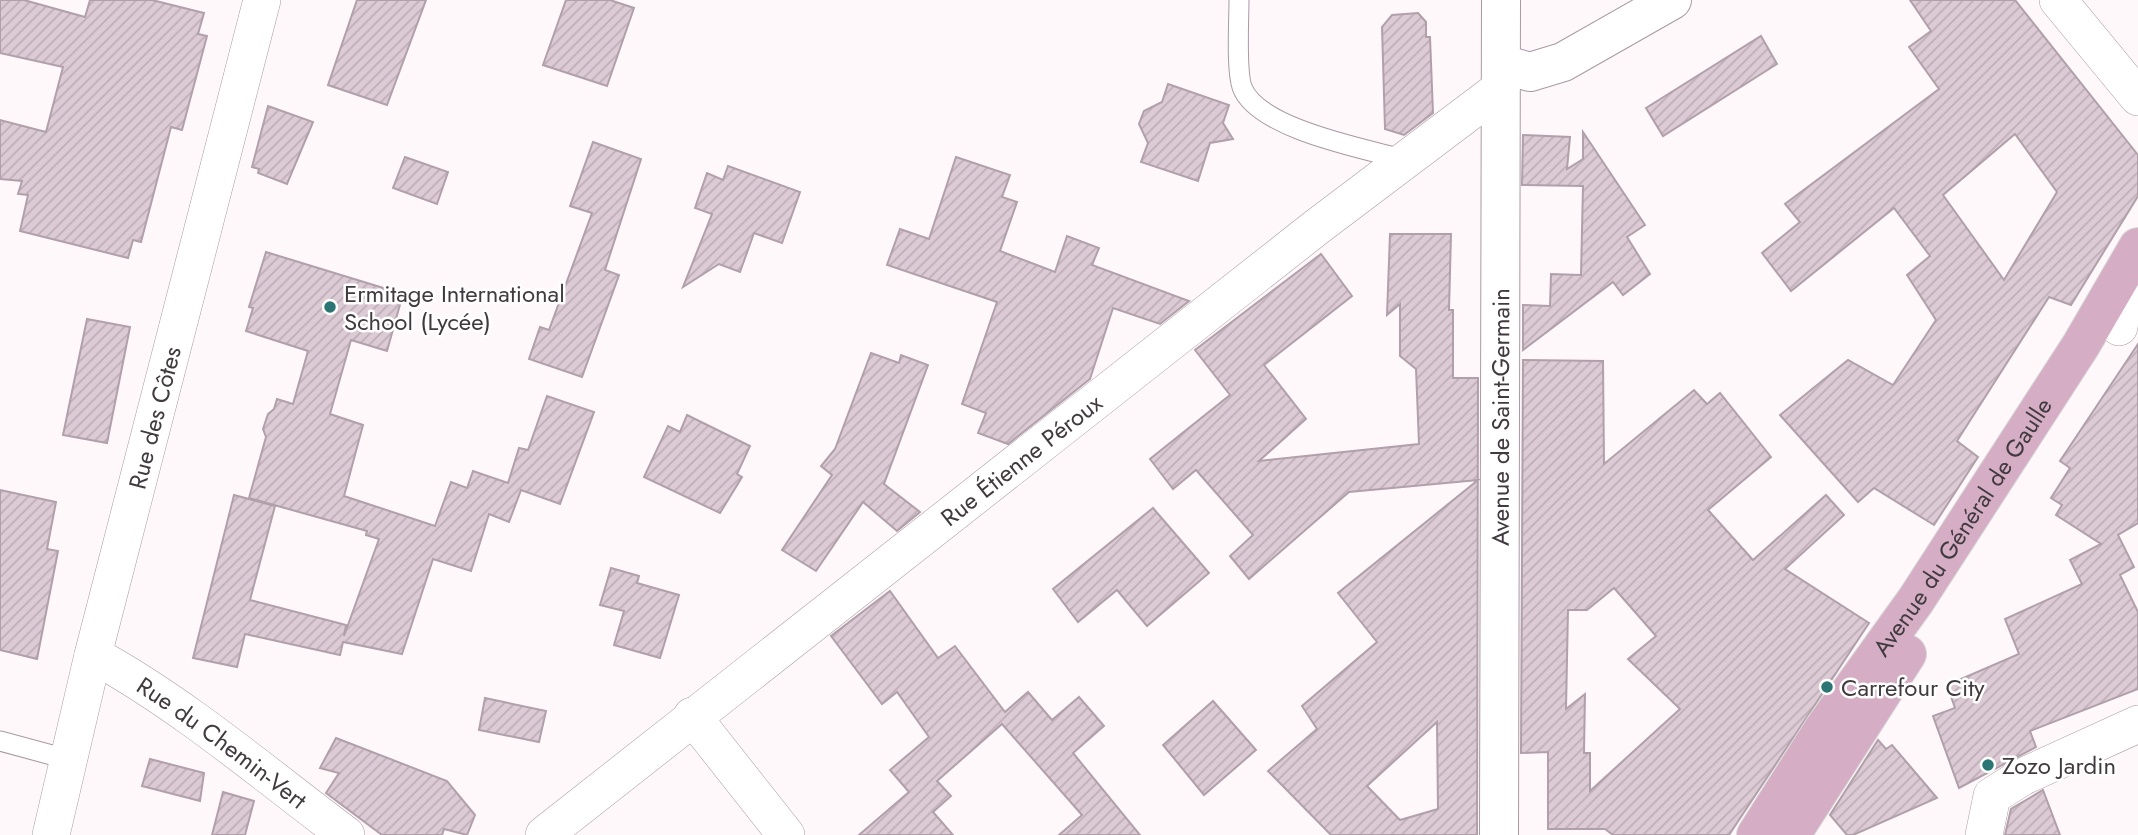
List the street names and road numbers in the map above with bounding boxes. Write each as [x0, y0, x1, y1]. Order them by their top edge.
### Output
street label: Avenue de Saint-Germain [1482, 288, 1518, 546]
street label: Rue des Côtes [119, 343, 189, 493]
street label: Rue Étienne Péroux [933, 385, 1110, 534]
street label: Avenue du Général de Gaulle [1864, 390, 2060, 663]
street label: Rue du Chemin-Vert [130, 668, 315, 817]

